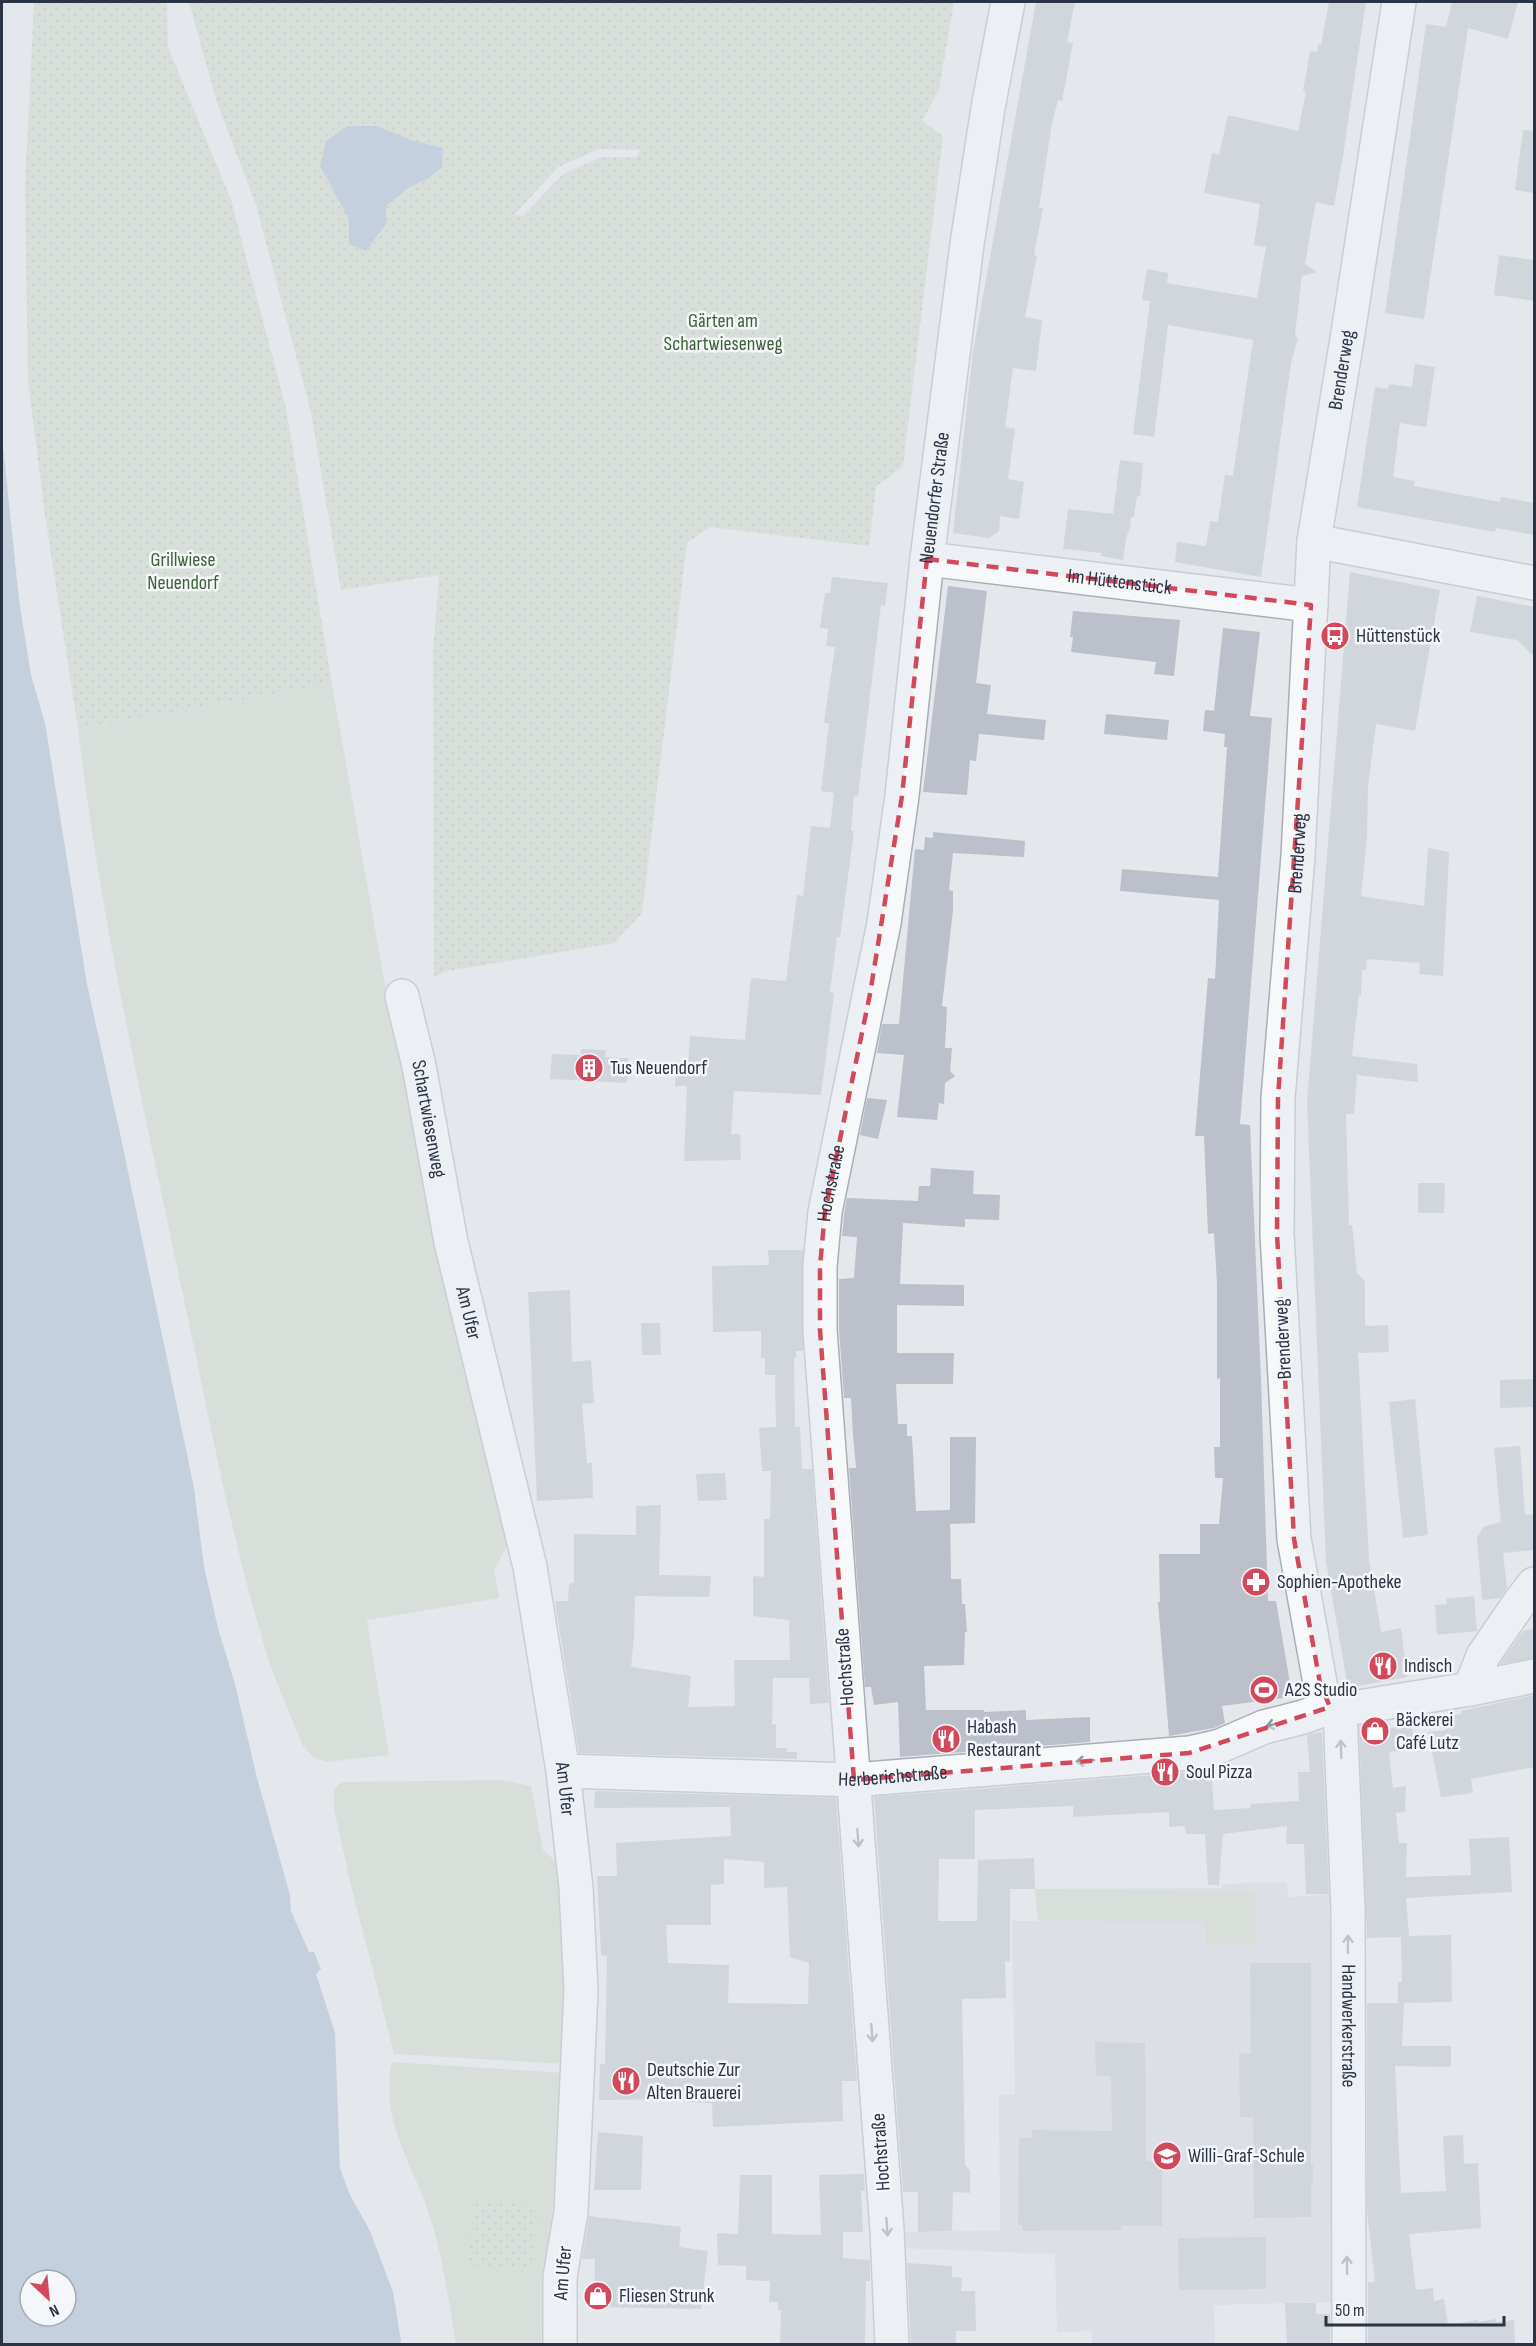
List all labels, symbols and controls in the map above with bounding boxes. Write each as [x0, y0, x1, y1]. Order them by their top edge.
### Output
park label: Gärten am Schartwiesenweg [664, 309, 782, 356]
street label: Brenderweg [1324, 328, 1360, 412]
street label: Neuendorfer Straße [915, 431, 955, 565]
park label: Grillwiese Neuendorf [147, 548, 219, 595]
street label: Im Hüttenstück [1066, 564, 1173, 600]
bus stop icon: Hüttenstück [1319, 620, 1351, 652]
place label: Hüttenstück [1356, 624, 1441, 648]
street label: Brenderweg [1283, 812, 1312, 894]
building icon: Tus Neuendorf [573, 1052, 605, 1084]
place label: Tus Neuendorf [610, 1056, 707, 1080]
street label: Schartwiesenweg [406, 1058, 451, 1180]
street label: Hochstraße [812, 1143, 850, 1223]
street label: Am Ufer [450, 1283, 486, 1342]
street label: Brenderweg [1269, 1298, 1297, 1380]
pharmacy icon: Sophien-Apotheke [1240, 1566, 1272, 1598]
place label: Sophien-Apotheke [1277, 1570, 1402, 1594]
street label: Hochstraße [830, 1627, 860, 1707]
restaurant icon: Indisch [1367, 1650, 1399, 1682]
place label: Indisch [1404, 1654, 1452, 1678]
sports icon: A2S Studio [1248, 1674, 1280, 1706]
place label: A2S Studio [1284, 1678, 1357, 1702]
place label: Bäckerei Café Lutz [1396, 1708, 1459, 1755]
place label: Habash Restaurant [967, 1715, 1041, 1762]
shop icon: Bäckerei Café Lutz [1359, 1715, 1391, 1747]
one-way arrow [1265, 1719, 1284, 1731]
restaurant icon: Habash Restaurant [930, 1723, 962, 1755]
one-way arrow [1336, 1740, 1347, 1760]
one-way arrow [1076, 1756, 1095, 1767]
restaurant icon: Soul Pizza [1149, 1756, 1181, 1788]
street label: Am Ufer [550, 1759, 580, 1817]
place label: Soul Pizza [1186, 1760, 1252, 1784]
street label: Herberichstraße [838, 1761, 948, 1792]
one-way arrow [853, 1828, 864, 1848]
one-way arrow [1342, 1935, 1354, 1955]
street label: Handwerkerstraße [1336, 1964, 1360, 2088]
one-way arrow [867, 2022, 878, 2042]
place label: Deutschie Zur Alten Brauerei [646, 2058, 741, 2105]
restaurant icon: Deutschie Zur Alten Brauerei [610, 2065, 642, 2097]
street label: Hochstraße [866, 2112, 896, 2192]
school or university icon: Willi-Graf-Schule [1151, 2140, 1183, 2172]
place label: Willi-Graf-Schule [1188, 2144, 1305, 2168]
one-way arrow [882, 2217, 893, 2237]
street label: Am Ufer [549, 2245, 577, 2302]
one-way arrow [1342, 2256, 1353, 2276]
north arrow [18, 2268, 78, 2328]
shop icon: Fliesen Strunk [582, 2280, 614, 2312]
place label: Fliesen Strunk [619, 2284, 715, 2308]
scale bar [1326, 2289, 1504, 2327]
text: N [46, 2300, 62, 2321]
text: 50 m [1335, 2300, 1365, 2321]

